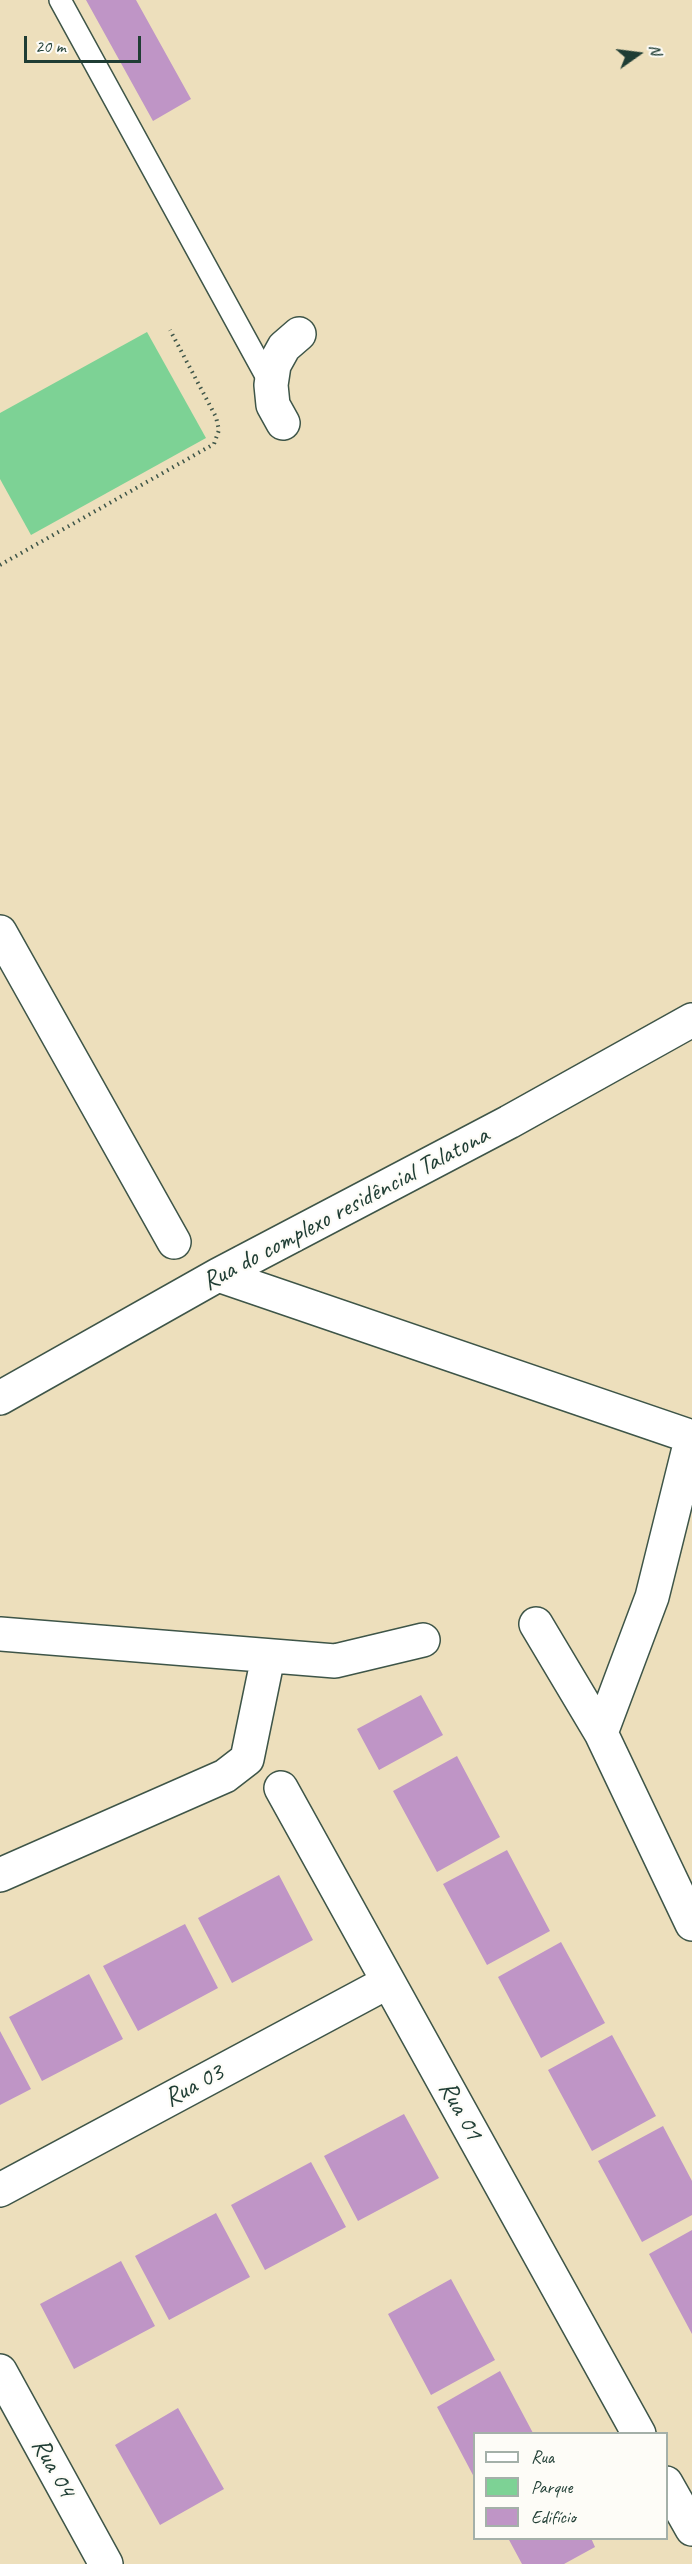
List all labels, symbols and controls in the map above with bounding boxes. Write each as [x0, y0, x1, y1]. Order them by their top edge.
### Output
scale bar [27, 24, 144, 62]
north arrow [608, 24, 668, 84]
text: 20 m [35, 35, 66, 57]
text: N [645, 42, 666, 57]
street label: Rua do complexo residêncial Talatona [197, 1120, 495, 1298]
street label: Rua 03 [159, 2057, 229, 2115]
street label: Rua 01 [431, 2076, 489, 2146]
legend [473, 2432, 668, 2540]
street label: Rua 04 [24, 2433, 82, 2503]
text: Rua [531, 2446, 554, 2468]
text: Parque [531, 2476, 572, 2498]
text: Edifício [531, 2506, 576, 2528]

